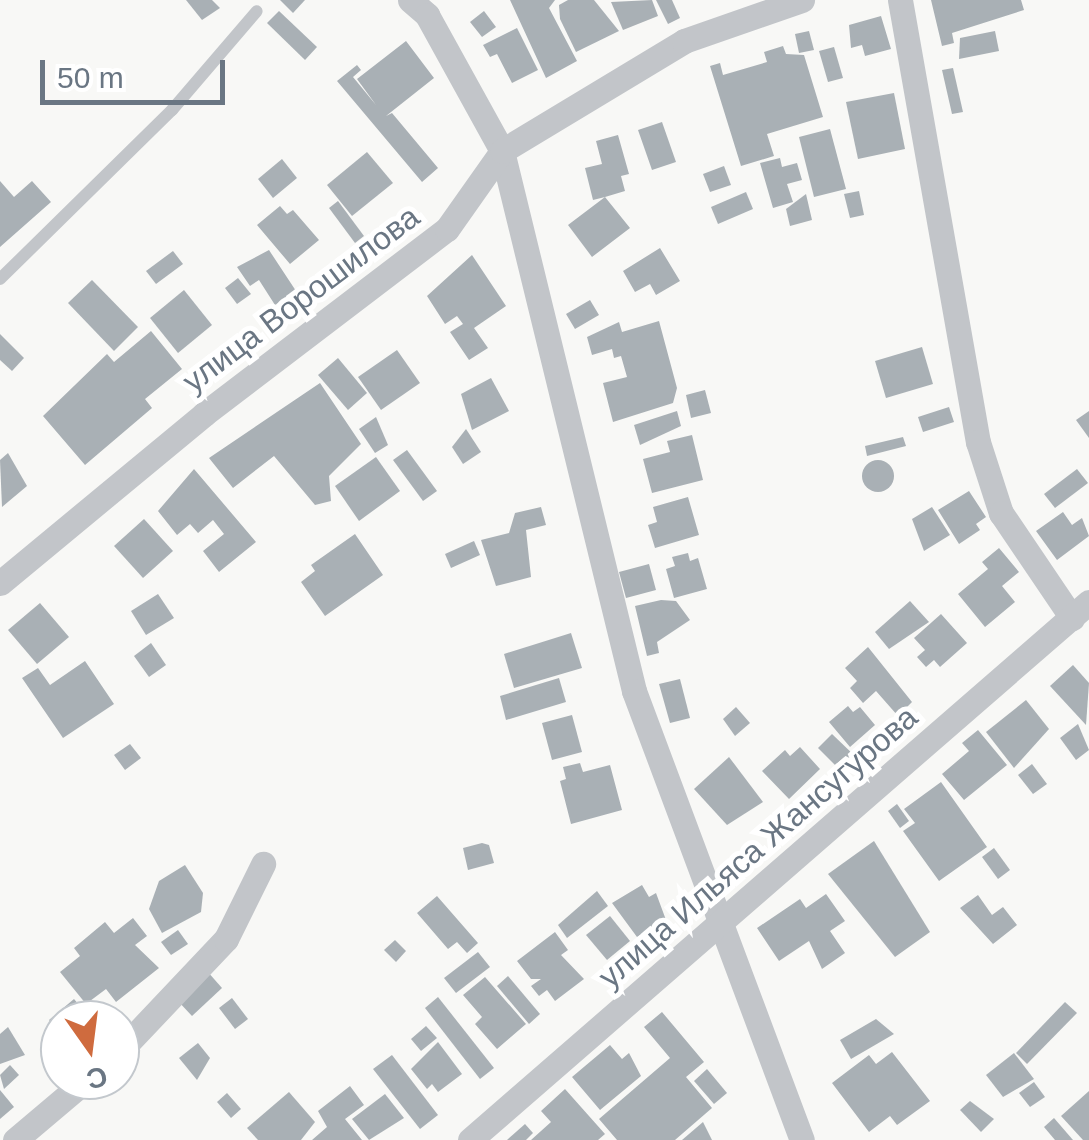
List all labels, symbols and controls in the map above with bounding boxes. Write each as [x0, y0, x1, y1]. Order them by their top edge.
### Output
scale bar [45, 40, 230, 102]
text: 50 m [57, 61, 124, 94]
street label: улица Ворошилова [175, 197, 427, 401]
street label: улица Ильяса Жансугурова [591, 698, 925, 996]
north arrow [40, 1000, 140, 1100]
text: С [83, 1060, 110, 1095]

